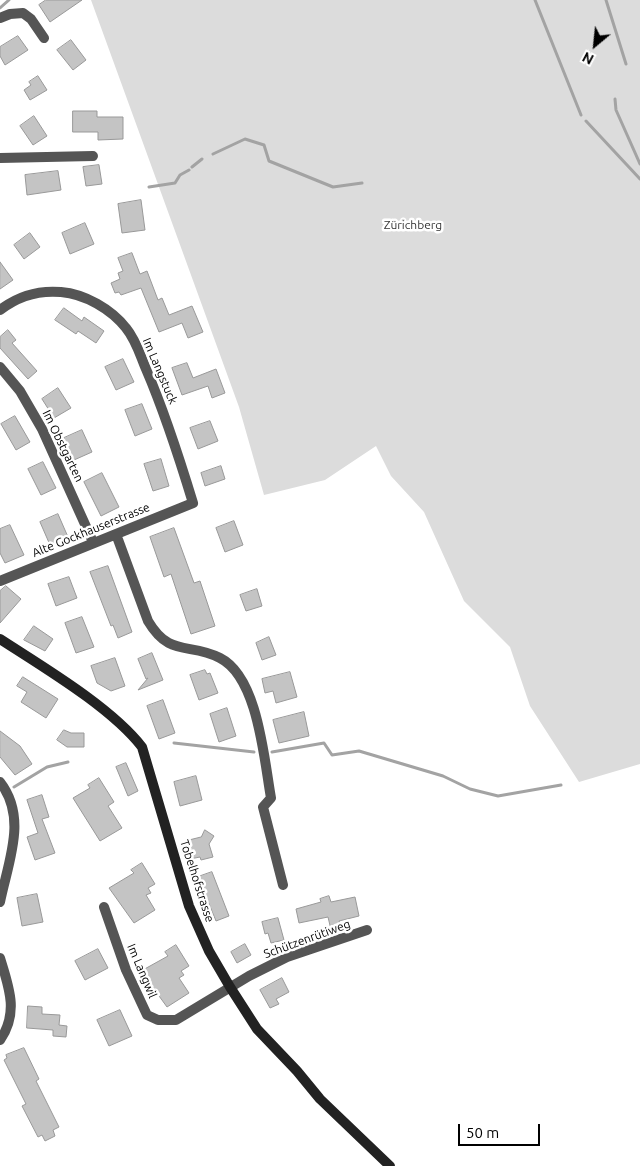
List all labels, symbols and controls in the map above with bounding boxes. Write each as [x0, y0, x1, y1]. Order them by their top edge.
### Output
north arrow [570, 20, 620, 70]
text: N [580, 49, 596, 68]
park label: Zürichberg [384, 218, 442, 232]
street label: Im Langstuck [140, 336, 180, 406]
street label: Im Obstgarten [39, 408, 87, 484]
street label: Alte Gockhauserstrasse [30, 500, 152, 560]
street label: Tobelhofstrasse [177, 838, 217, 924]
street label: Schützenrütiweg [262, 917, 352, 961]
street label: Im Langwil [124, 942, 160, 1000]
scale bar [460, 1114, 542, 1146]
text: 50 m [466, 1124, 499, 1141]

